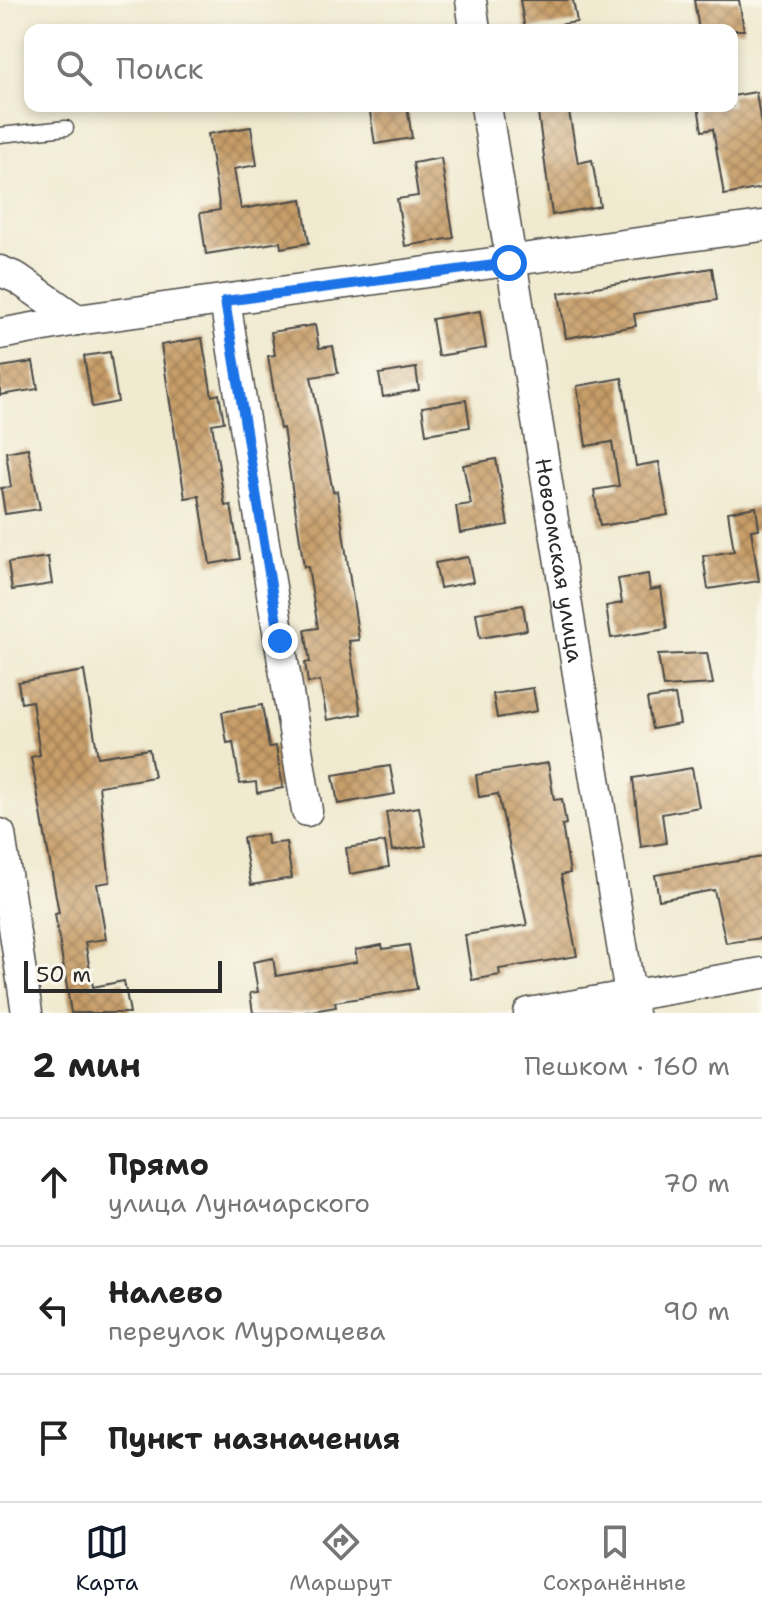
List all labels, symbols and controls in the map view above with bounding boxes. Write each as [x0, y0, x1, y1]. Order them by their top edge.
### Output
search box [24, 24, 738, 112]
icon: search [52, 46, 96, 90]
text: Поиск [116, 48, 204, 89]
route start [491, 245, 527, 281]
street label: Новоомская улица [529, 456, 590, 665]
route end [262, 623, 298, 659]
scale bar [24, 957, 222, 993]
text: 50 m [36, 960, 91, 989]
text: 2 мин [32, 1042, 141, 1088]
text: Пешком · 160 m [524, 1048, 730, 1083]
text: Прямо [108, 1144, 209, 1185]
icon: ahead [32, 1160, 76, 1204]
text: 70 m [663, 1165, 730, 1200]
text: улица Луначарского [108, 1185, 370, 1220]
text: Налево [108, 1272, 223, 1313]
icon: left [32, 1288, 76, 1332]
text: 90 m [663, 1293, 730, 1328]
text: переулок Муромцева [108, 1313, 385, 1348]
icon: arrive [32, 1416, 76, 1460]
text: Пункт назначения [108, 1418, 400, 1459]
tab: Карта [75, 1520, 138, 1597]
tab: Маршрут [289, 1520, 392, 1597]
tab: Сохранённые [543, 1520, 687, 1597]

